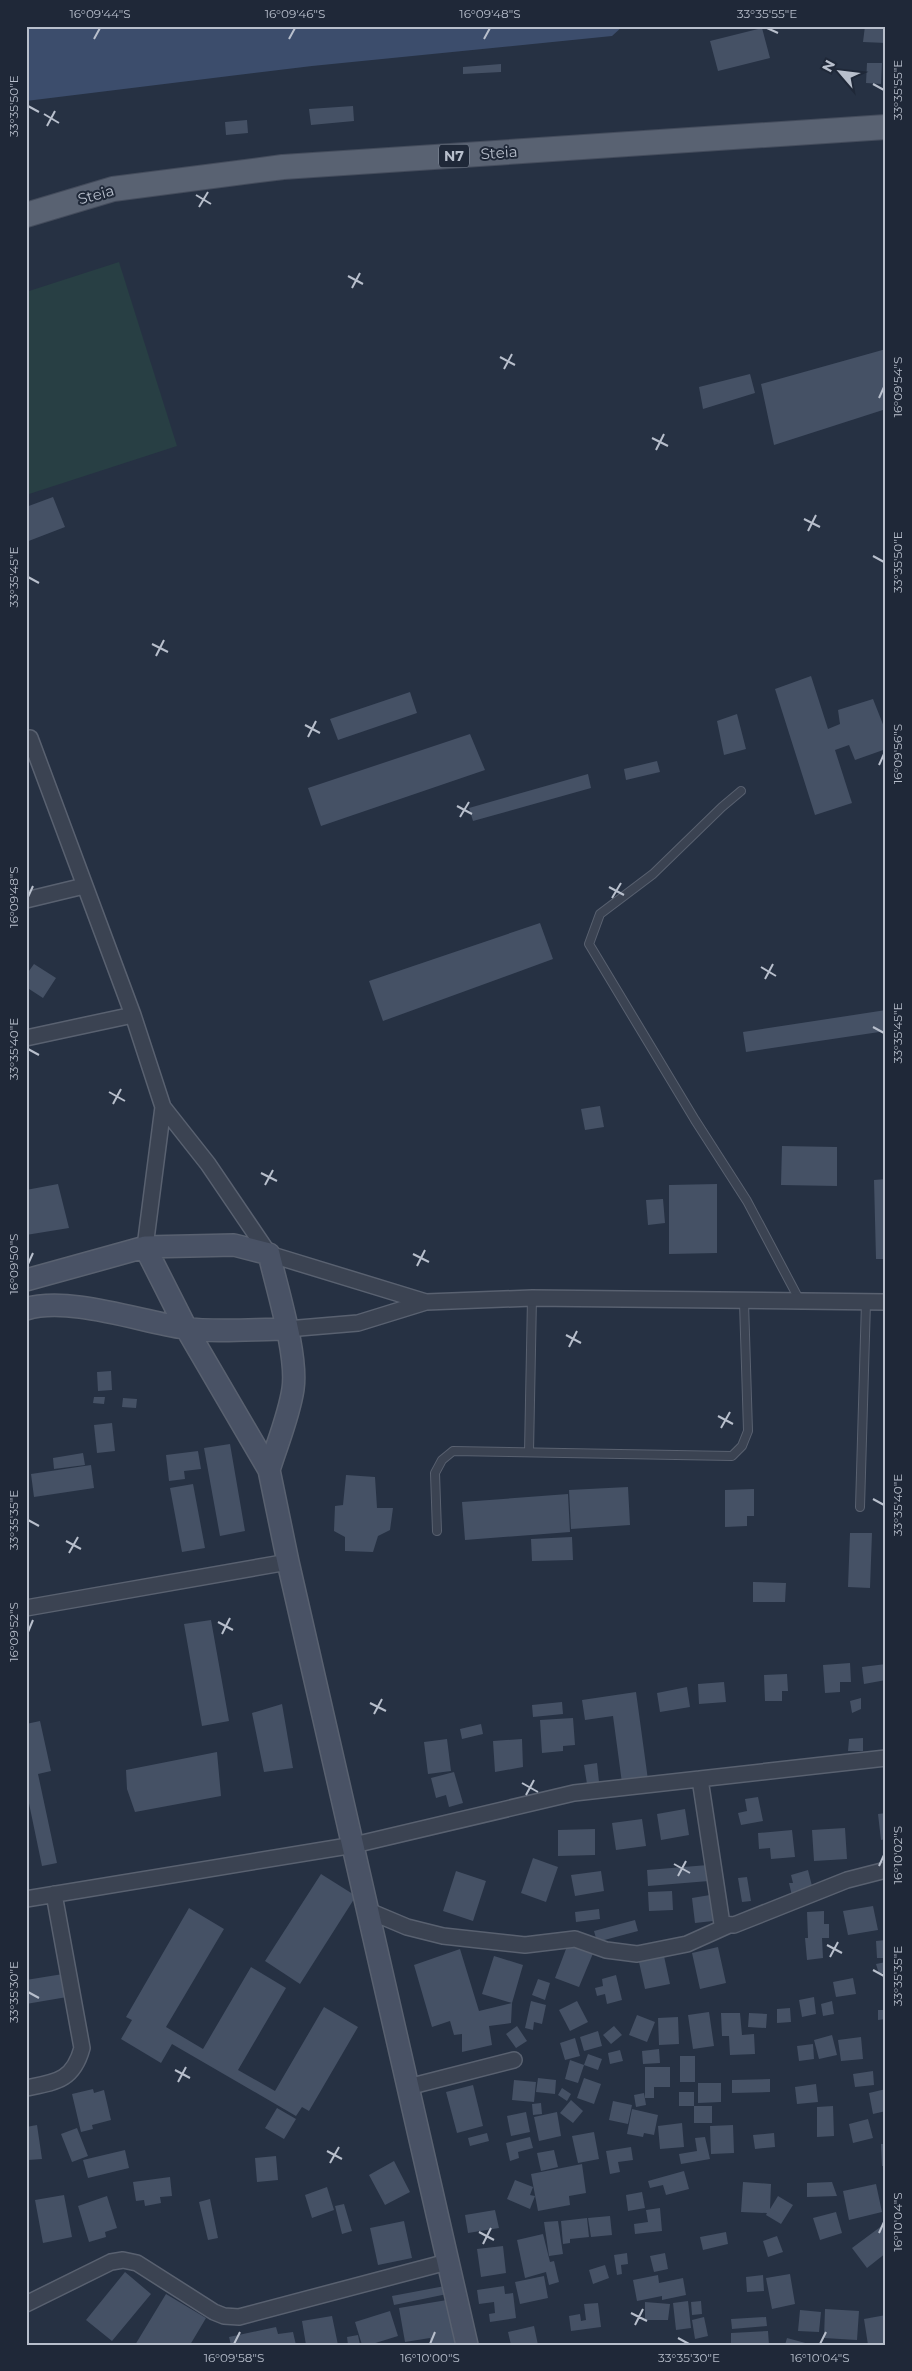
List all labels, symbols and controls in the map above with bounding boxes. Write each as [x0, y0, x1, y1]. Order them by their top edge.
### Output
text: 16°09'44"S [69, 6, 131, 21]
text: 16°09'46"S [265, 6, 325, 21]
text: 16°09'48"S [459, 6, 521, 21]
text: 33°35'55"E [737, 6, 797, 21]
north arrow [814, 48, 864, 98]
text: N [818, 57, 839, 75]
text: 33°35'55"E [890, 60, 905, 120]
text: 33°35'50"E [6, 75, 21, 137]
street label: Steia [480, 142, 518, 163]
road number: N7 [439, 144, 469, 168]
street label: Steia [76, 181, 116, 208]
text: 16°09'54"S [890, 357, 905, 417]
text: 33°35'50"E [890, 531, 905, 593]
text: 33°35'45"E [6, 546, 21, 608]
text: 16°09'56"S [890, 724, 905, 784]
text: 16°09'48"S [6, 866, 21, 928]
text: 33°35'45"E [890, 1002, 905, 1064]
text: 33°35'40"E [6, 1018, 21, 1080]
text: 16°09'50"S [6, 1234, 21, 1295]
text: 33°35'40"E [890, 1474, 905, 1536]
text: 33°35'35"E [6, 1490, 21, 1550]
text: 16°09'52"S [6, 1602, 21, 1662]
text: 16°10'02"S [890, 1826, 905, 1884]
text: 33°35'35"E [890, 1946, 905, 2006]
text: 33°35'30"E [6, 1961, 21, 2023]
text: 16°10'04"S [890, 2192, 905, 2252]
text: 16°09'58"S [204, 2350, 264, 2365]
text: 16°10'00"S [400, 2350, 460, 2365]
text: 33°35'30"E [658, 2350, 720, 2365]
text: 16°10'04"S [790, 2350, 850, 2365]

